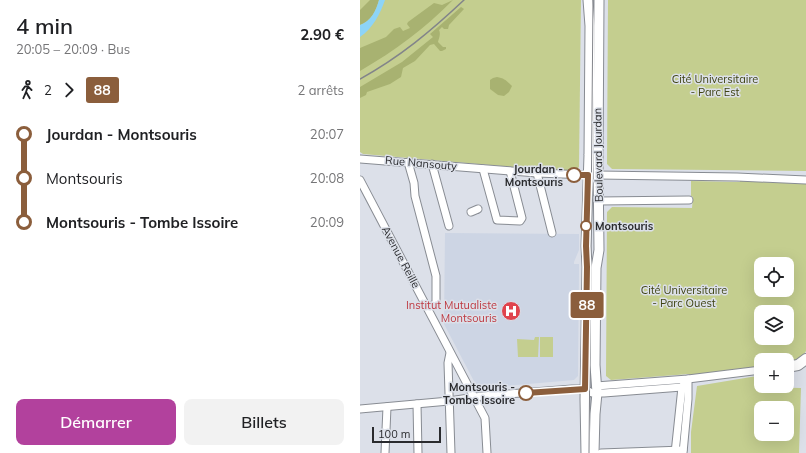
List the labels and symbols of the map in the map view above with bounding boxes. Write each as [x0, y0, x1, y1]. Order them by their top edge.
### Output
park label: Cité Universitaire - Parc Est [672, 72, 758, 99]
street label: Boulevard Jourdan [590, 108, 606, 202]
street label: Rue Nansouty [385, 153, 458, 173]
place label: Jourdan - Montsouris [505, 162, 563, 189]
marker: Jourdan - Montsouris [566, 167, 582, 183]
place label: Montsouris [595, 219, 654, 233]
marker: Montsouris [580, 220, 592, 232]
street label: Avenue Reille [379, 223, 423, 291]
park label: Cité Universitaire - Parc Ouest [641, 283, 727, 310]
line badge: 88 [569, 292, 605, 318]
place label: Institut Mutualiste Montsouris [406, 298, 497, 325]
hospital icon: Institut Mutualiste Montsouris [500, 300, 522, 322]
place label: Montsouris - Tombe Issoire [443, 380, 515, 407]
marker: Montsouris - Tombe Issoire [518, 385, 534, 401]
scale bar [372, 425, 441, 444]

